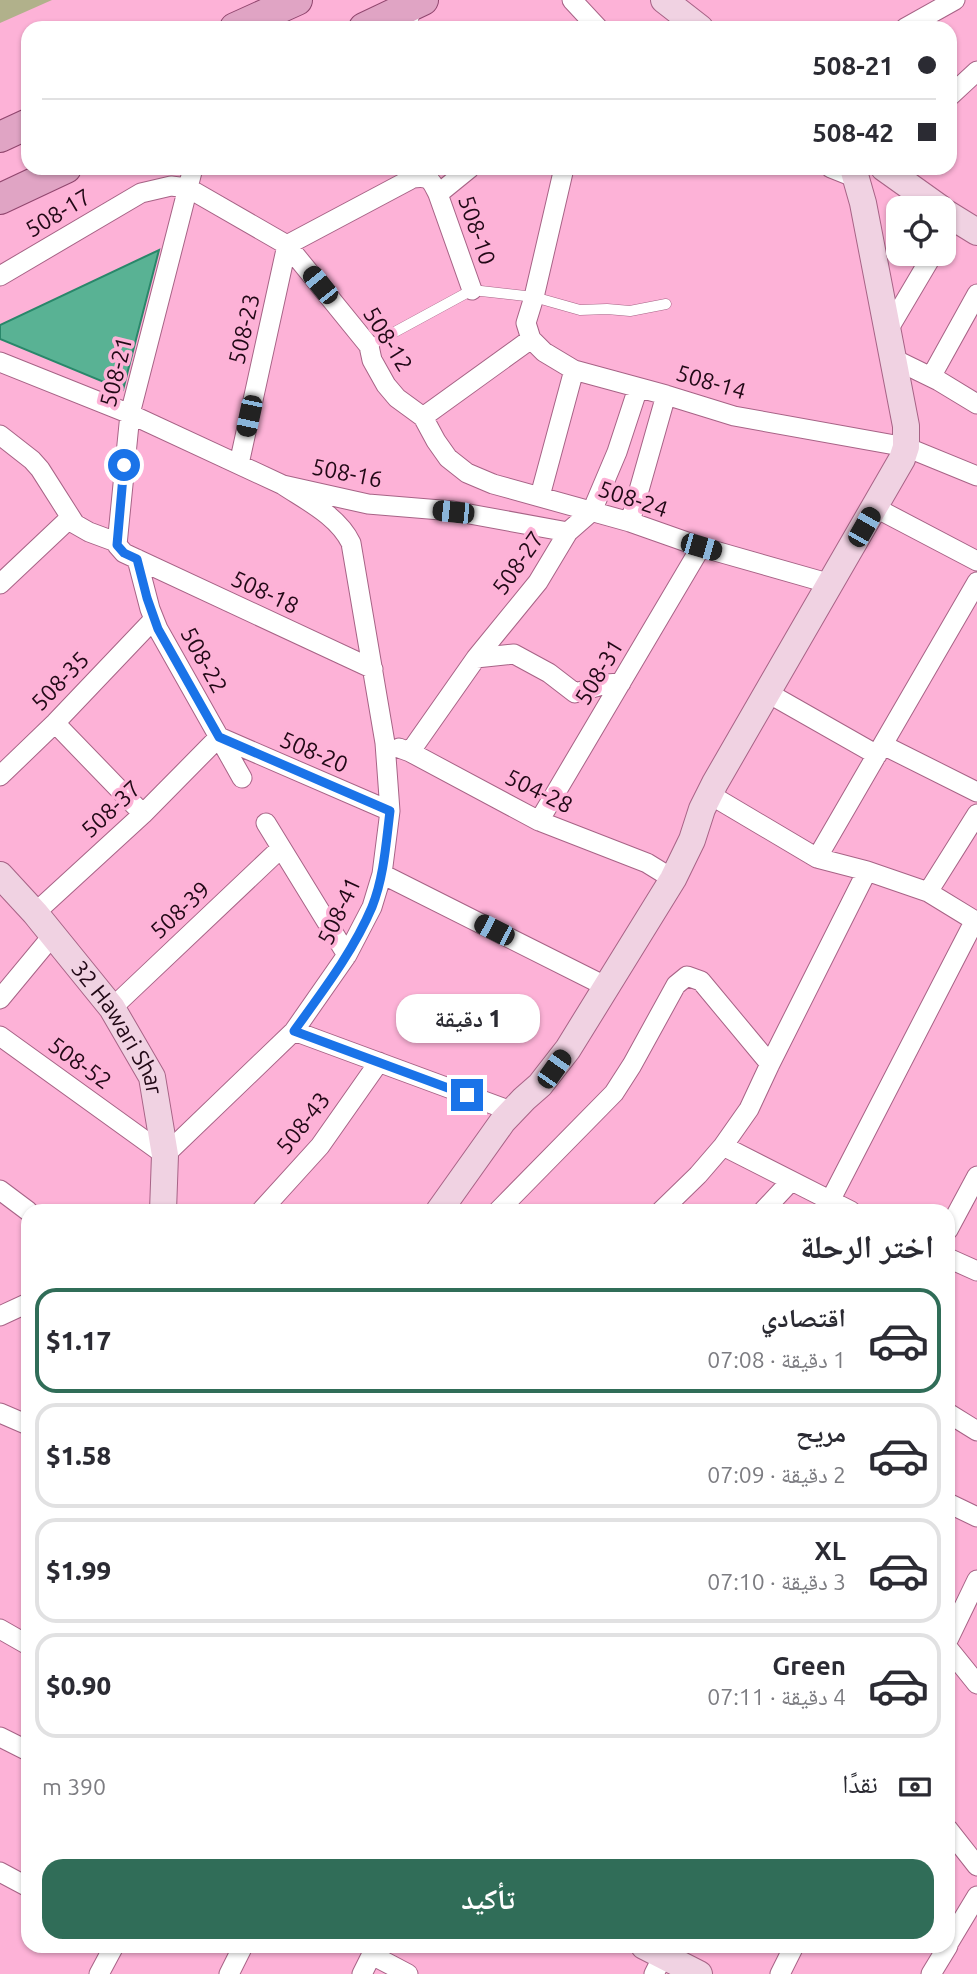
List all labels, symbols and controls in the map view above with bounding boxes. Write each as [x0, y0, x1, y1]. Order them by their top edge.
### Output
text: 508-21 [812, 51, 894, 80]
text: 508-42 [812, 118, 894, 147]
street label: 508-17 [21, 183, 95, 242]
street label: 508-10 [454, 192, 501, 268]
map controls [886, 196, 956, 266]
button: locate [886, 196, 956, 266]
car [299, 262, 342, 308]
street label: 508-23 [223, 291, 264, 367]
street label: 508-12 [359, 302, 418, 376]
street label: 508-21 [95, 334, 136, 410]
street label: 508-14 [673, 360, 749, 403]
car [235, 393, 264, 439]
route start [108, 449, 140, 481]
street label: 508-16 [310, 453, 385, 492]
street label: 508-24 [595, 476, 671, 521]
car [432, 499, 475, 525]
car [845, 504, 884, 550]
street label: 508-27 [487, 526, 548, 599]
car [678, 531, 725, 563]
street label: 508-18 [228, 565, 303, 618]
street label: 508-22 [176, 622, 233, 697]
street label: 508-31 [569, 635, 628, 709]
street label: 508-35 [26, 646, 93, 715]
street label: 508-20 [276, 726, 352, 777]
street label: 504-28 [502, 764, 577, 817]
street label: 508-37 [76, 775, 145, 842]
street label: 508-41 [312, 873, 365, 948]
street label: 508-39 [145, 876, 214, 943]
car [471, 911, 518, 949]
street label: 32 Hawari Shar [67, 956, 168, 1096]
callout: 1 دقيقة [395, 993, 539, 1042]
text: 1 دقيقة [435, 1006, 501, 1031]
street label: 508-52 [44, 1031, 117, 1094]
car [534, 1046, 575, 1092]
route end [451, 1079, 483, 1111]
street label: 508-43 [271, 1087, 334, 1159]
text: اختر الرحلة [800, 1228, 934, 1264]
text: اقتصادي [761, 1303, 846, 1332]
icon: car [867, 1309, 930, 1372]
text: $1.17 [46, 1326, 111, 1355]
text: 1 دقيقة · 07:08 [707, 1347, 846, 1372]
text: مريح [796, 1418, 846, 1447]
icon: car [867, 1424, 930, 1487]
text: $1.58 [46, 1441, 111, 1470]
text: 2 دقيقة · 07:09 [707, 1462, 846, 1487]
text: XL [815, 1536, 846, 1565]
icon: car [867, 1539, 930, 1602]
text: $1.99 [46, 1556, 111, 1585]
text: 3 دقيقة · 07:10 [707, 1569, 846, 1594]
text: Green [772, 1651, 846, 1680]
icon: car [867, 1654, 930, 1717]
text: $0.90 [46, 1671, 111, 1700]
text: 4 دقيقة · 07:11 [707, 1684, 846, 1709]
icon: cash [896, 1768, 934, 1806]
text: نقدًا [842, 1769, 878, 1798]
text: 390 m [42, 1774, 106, 1799]
button: تأكيد [42, 1859, 934, 1939]

